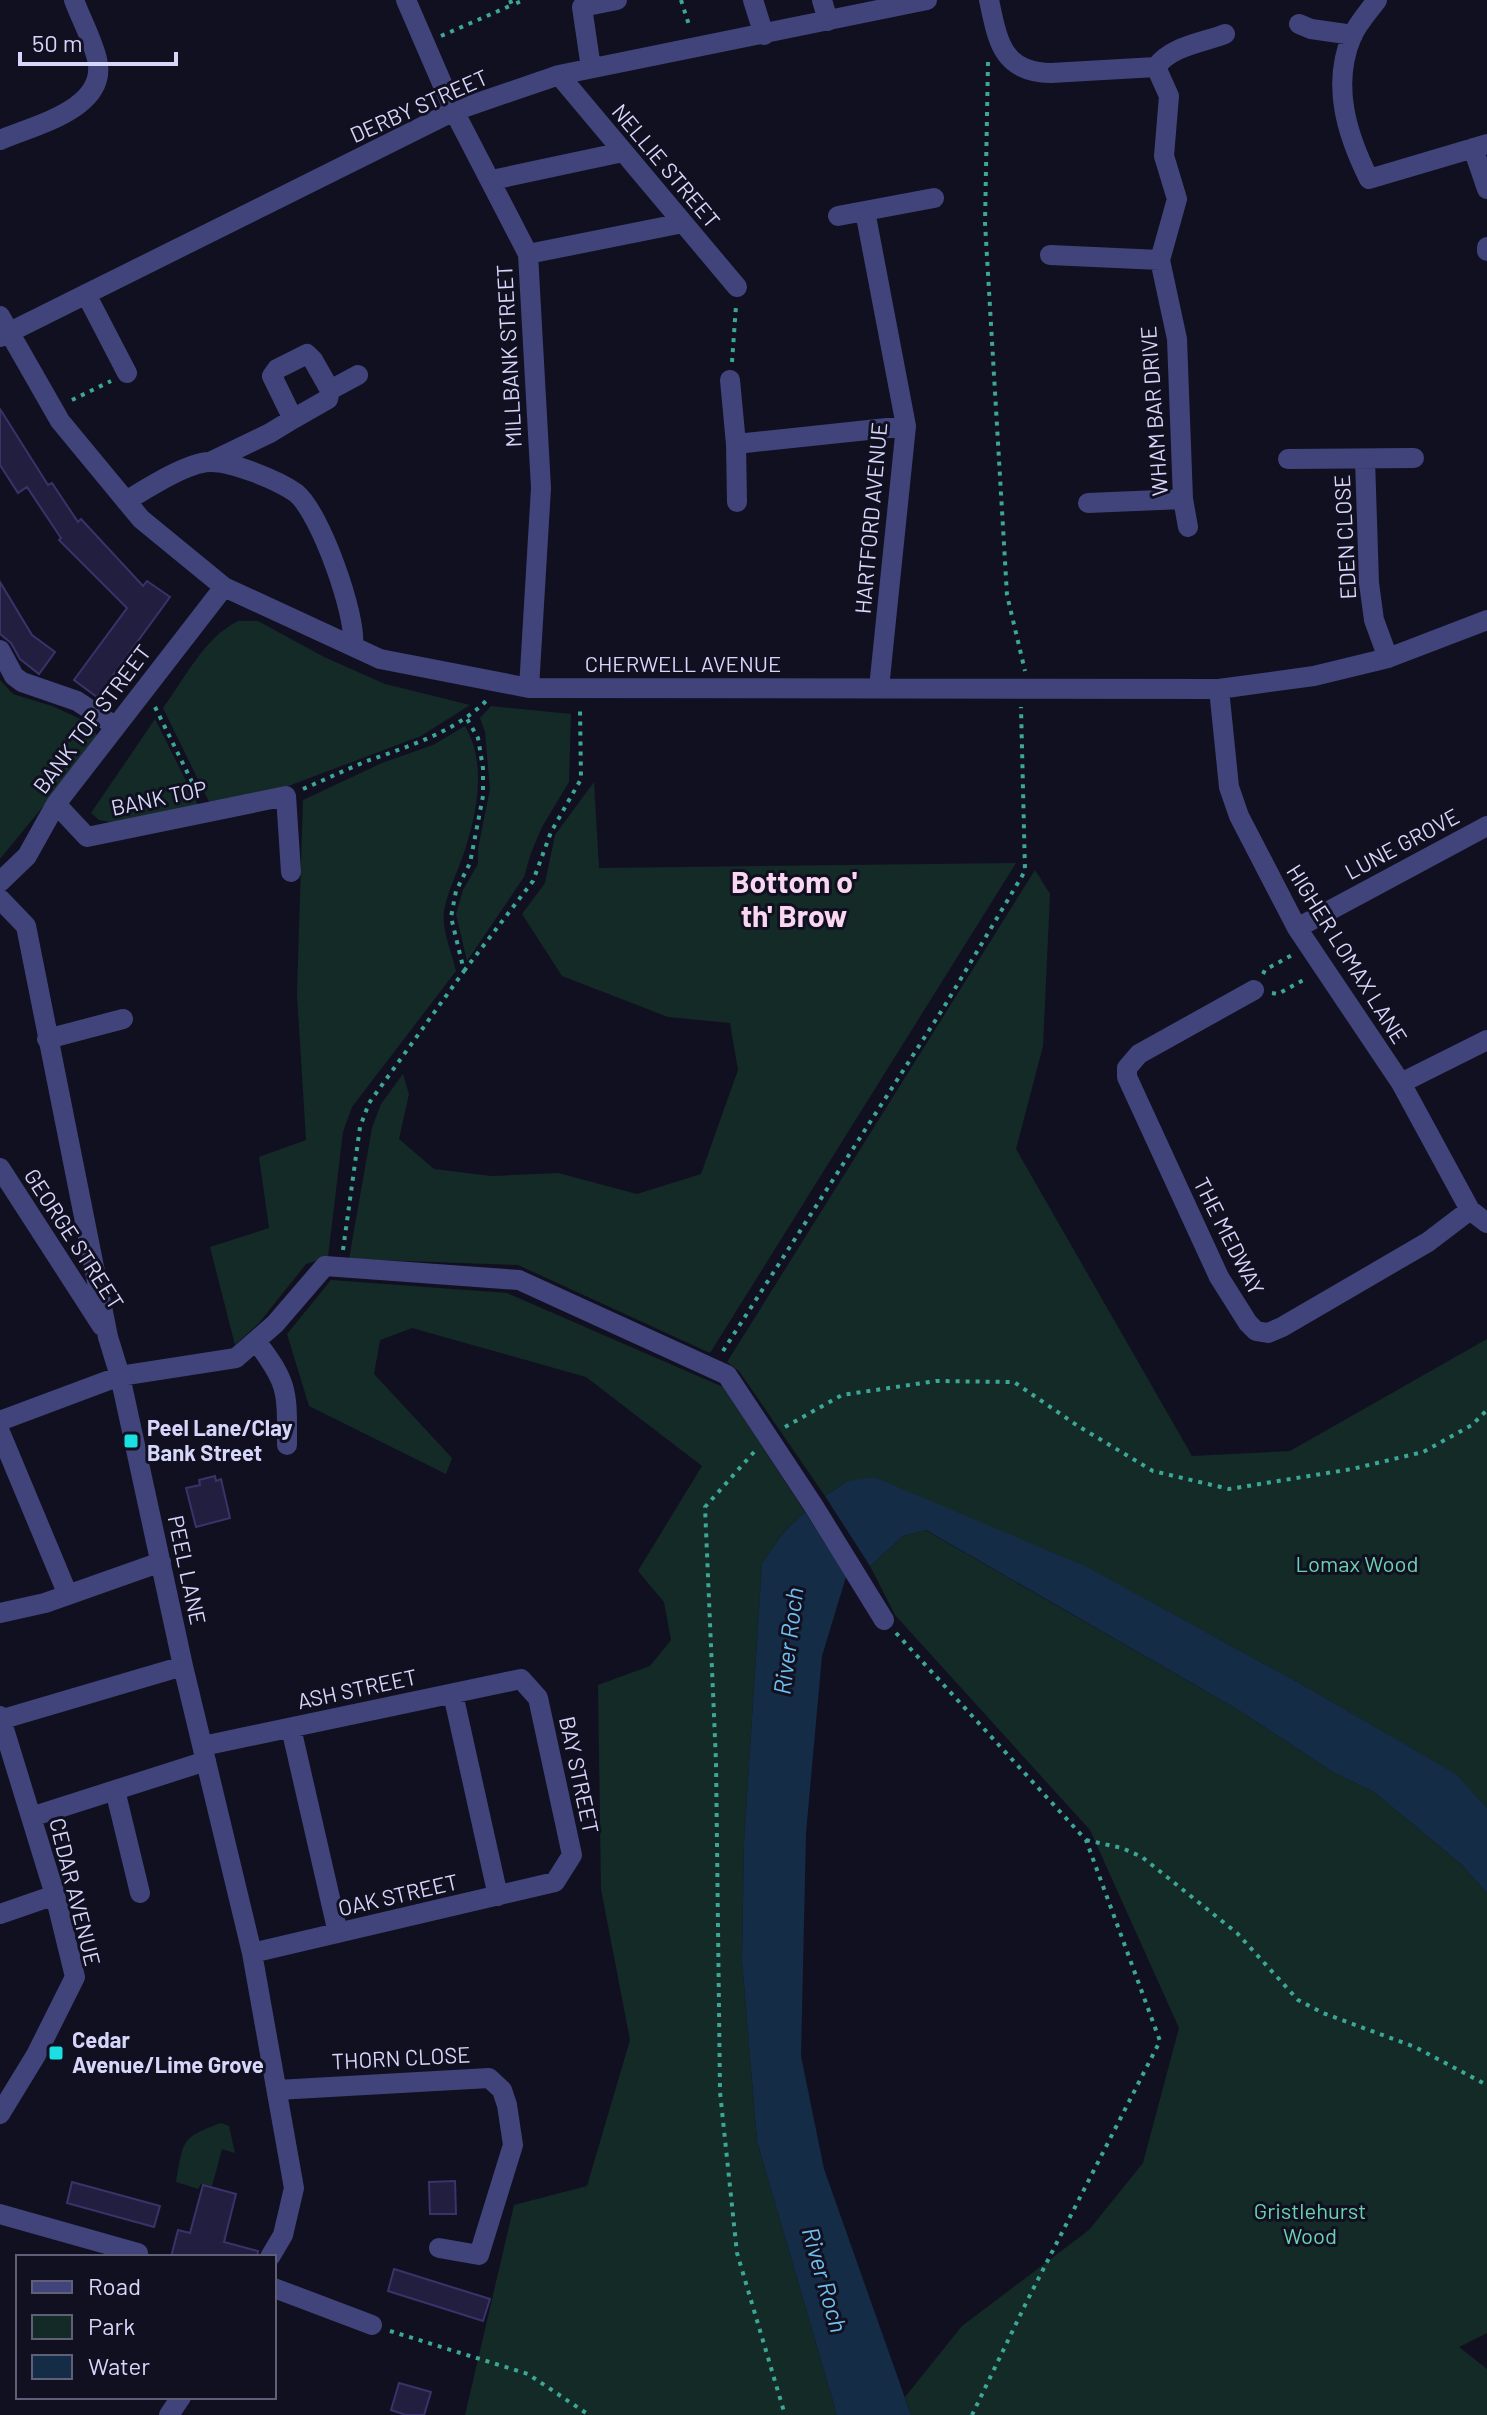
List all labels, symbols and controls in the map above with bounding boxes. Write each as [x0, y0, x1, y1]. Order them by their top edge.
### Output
scale bar [20, 16, 176, 66]
text: 50 m [32, 28, 83, 57]
street label: DERBY STREET [346, 63, 492, 147]
street label: NELLIE STREET [607, 98, 726, 233]
street label: MILLBANK STREET [490, 264, 526, 448]
street label: WHAM BAR DRIVE [1134, 325, 1172, 497]
street label: HARTFORD AVENUE [849, 421, 891, 615]
street label: EDEN CLOSE [1328, 474, 1360, 600]
street label: BANK TOP STREET [27, 639, 157, 799]
street label: CHERWELL AVENUE [585, 650, 781, 676]
street label: BANK TOP [109, 775, 209, 821]
street label: LUNE GROVE [1340, 802, 1463, 884]
street label: HIGHER LOMAX LANE [1282, 859, 1414, 1048]
district label: Bottom o' th' Brow [731, 863, 857, 933]
street label: GEORGE STREET [20, 1163, 130, 1314]
street label: THE MEDWAY [1189, 1172, 1271, 1299]
place label: Peel Lane/Clay Bank Street [147, 1414, 293, 1465]
marker: Peel Lane/Clay Bank Street [122, 1432, 140, 1450]
street label: PEEL LANE [164, 1513, 212, 1627]
park label: Lomax Wood [1295, 1550, 1419, 1576]
water label: River Roch [767, 1585, 808, 1696]
street label: ASH STREET [295, 1663, 419, 1713]
street label: BAY STREET [555, 1714, 605, 1836]
street label: CEDAR AVENUE [45, 1815, 107, 1968]
street label: OAK STREET [335, 1868, 460, 1920]
place label: Cedar Avenue/Lime Grove [72, 2026, 264, 2077]
street label: THORN CLOSE [331, 2040, 471, 2074]
marker: Cedar Avenue/Lime Grove [47, 2044, 65, 2062]
park label: Gristlehurst Wood [1254, 2197, 1366, 2248]
water label: River Roch [797, 2224, 854, 2335]
legend [16, 2255, 276, 2399]
text: Road [88, 2271, 141, 2300]
text: Park [88, 2311, 135, 2340]
text: Water [88, 2351, 150, 2380]

